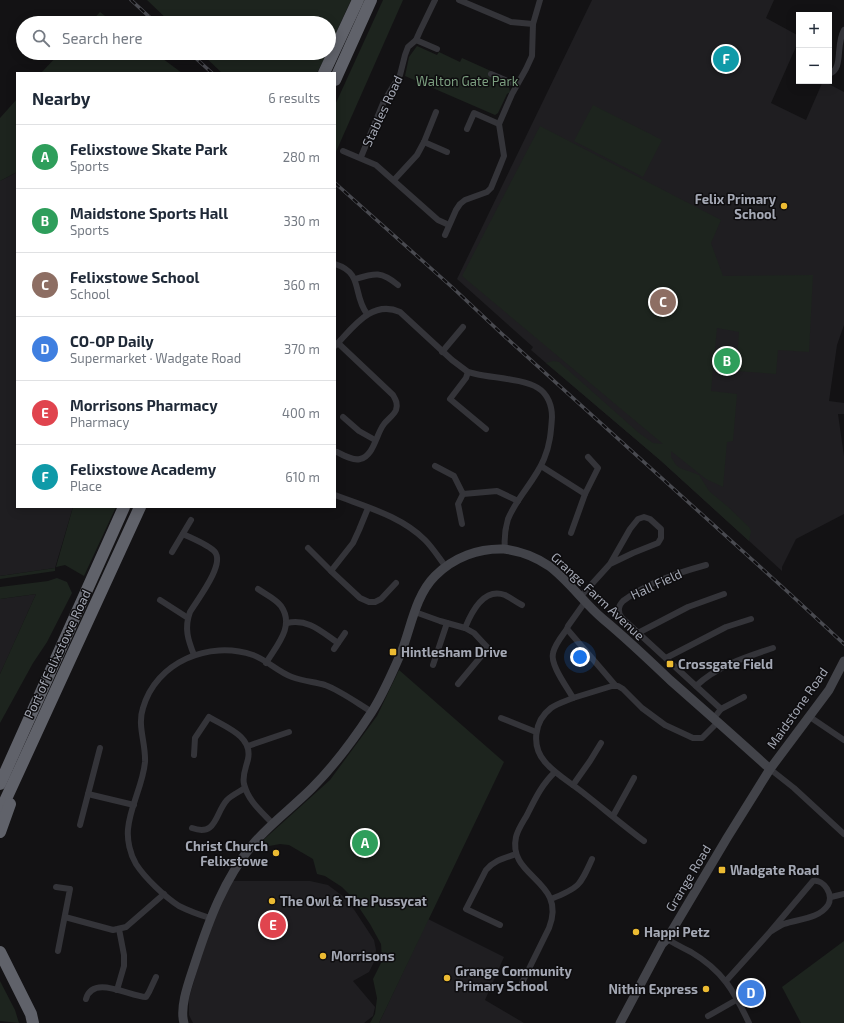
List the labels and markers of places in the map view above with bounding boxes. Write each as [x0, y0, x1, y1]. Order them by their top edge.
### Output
pin: F [713, 44, 739, 74]
place label: Felix Primary School [695, 191, 777, 222]
marker: Felix Primary School [779, 201, 789, 211]
pin: C [650, 287, 676, 317]
pin: B [714, 346, 740, 376]
place label: Hintlesham Drive [401, 644, 507, 660]
marker: Hintlesham Drive [388, 647, 398, 657]
place label: Crossgate Field [678, 656, 773, 672]
marker: Crossgate Field [665, 659, 675, 669]
pin: A [352, 828, 378, 858]
place label: Christ Church Felixstowe [185, 838, 268, 869]
marker: Christ Church Felixstowe [271, 848, 281, 858]
place label: Wadgate Road [730, 862, 819, 878]
marker: Wadgate Road [717, 865, 727, 875]
place label: The Owl & The Pussycat [280, 893, 428, 909]
marker: The Owl & The Pussycat [267, 896, 277, 906]
pin: E [260, 910, 286, 940]
place label: Happi Petz [644, 924, 710, 940]
marker: Happi Petz [631, 927, 641, 937]
place label: Morrisons [331, 948, 395, 964]
marker: Morrisons [318, 951, 328, 961]
place label: Grange Community Primary School [455, 963, 572, 994]
marker: Grange Community Primary School [442, 973, 452, 983]
pin: D [738, 978, 764, 1008]
place label: Nithin Express [608, 981, 698, 997]
marker: Nithin Express [701, 984, 711, 994]

